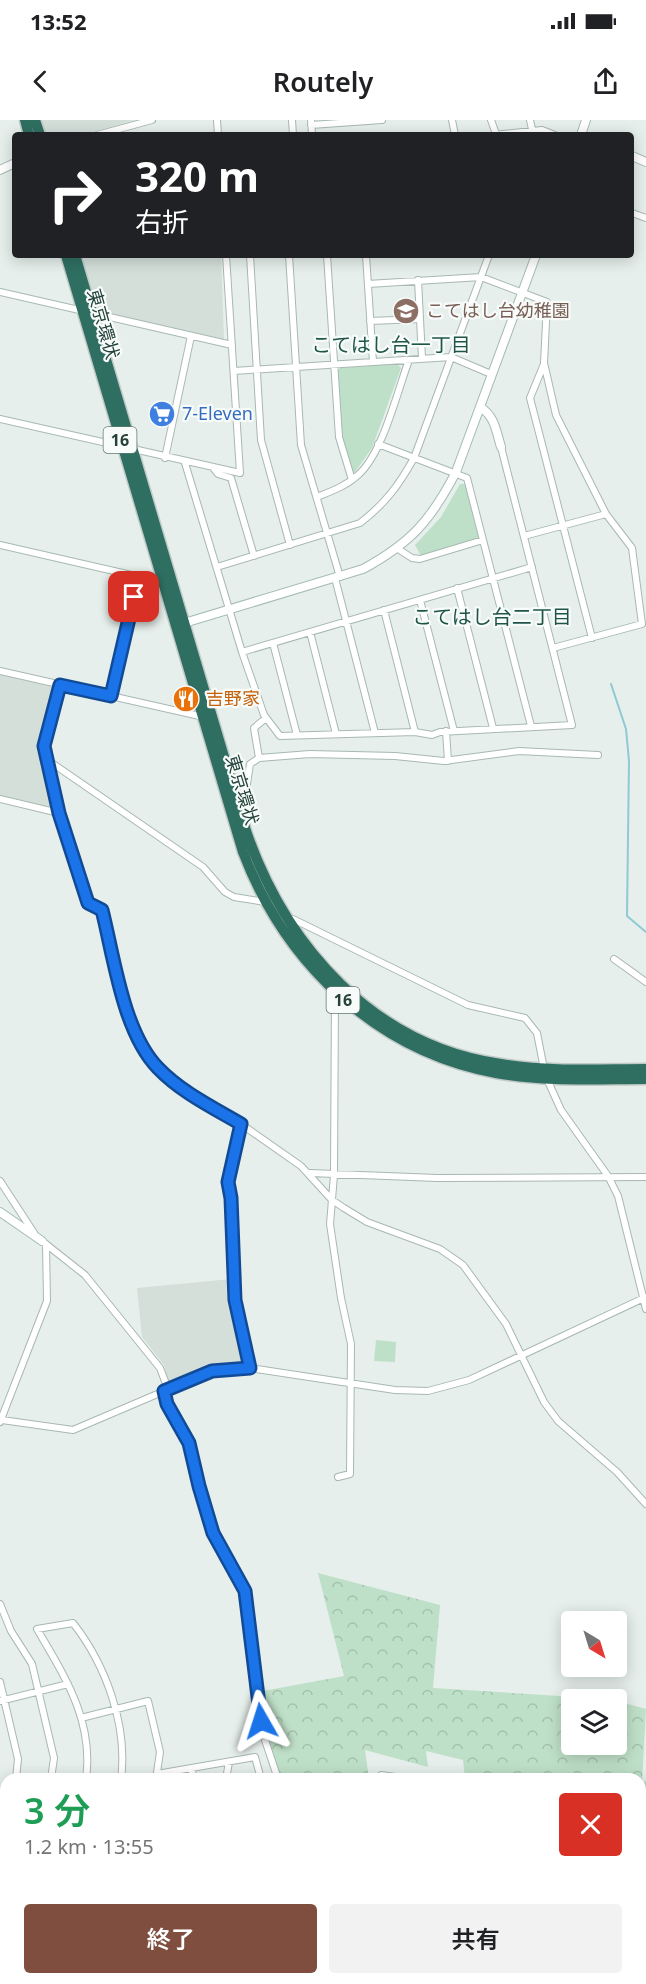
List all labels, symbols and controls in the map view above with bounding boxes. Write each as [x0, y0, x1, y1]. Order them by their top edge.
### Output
text: 13:52 [30, 6, 87, 36]
text: Routely [273, 63, 373, 100]
icon: back [24, 65, 57, 98]
icon: share [589, 65, 622, 98]
text: 320 m [135, 147, 259, 204]
icon: right [36, 156, 114, 234]
text: 右折 [135, 203, 189, 240]
street label: 東京環状 [83, 286, 125, 362]
school or university icon: こてはし台幼稚園 [391, 296, 421, 326]
place label: こてはし台幼稚園 [426, 298, 570, 322]
district label: こてはし台一丁目 [311, 331, 471, 358]
supermarket icon: 7-Eleven [147, 399, 177, 429]
place label: 7-Eleven [182, 401, 253, 425]
road number: 16 [104, 427, 136, 453]
pin [108, 571, 159, 622]
icon: arrive [117, 580, 150, 613]
district label: こてはし台二丁目 [412, 603, 572, 630]
restaurant icon: 吉野家 [171, 684, 201, 714]
place label: 吉野家 [206, 686, 260, 710]
street label: 東京環状 [221, 752, 265, 828]
road number: 16 [326, 987, 360, 1013]
north arrow [561, 1611, 627, 1677]
map controls [561, 1611, 627, 1755]
position arrow [229, 1689, 293, 1753]
button: layers [561, 1689, 627, 1755]
text: 3 分 [24, 1786, 90, 1835]
button: close [559, 1793, 622, 1856]
text: 1.2 km · 13:55 [24, 1833, 154, 1860]
button: 終了 [24, 1904, 317, 1973]
button: 共有 [329, 1904, 622, 1973]

